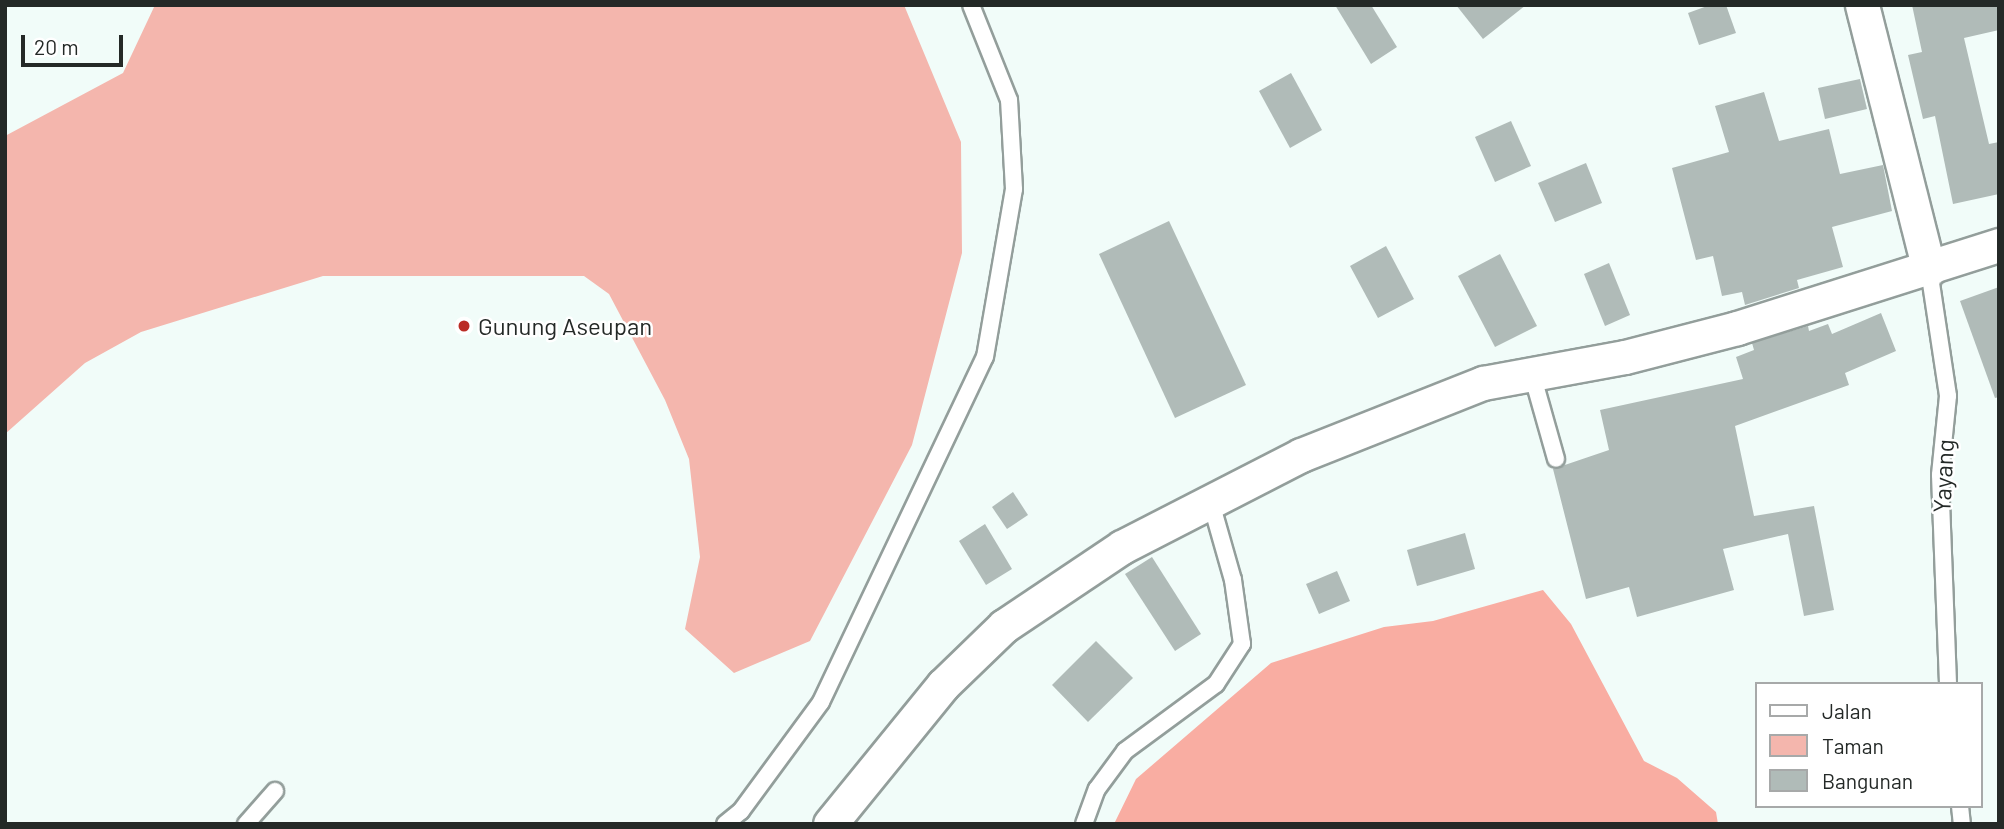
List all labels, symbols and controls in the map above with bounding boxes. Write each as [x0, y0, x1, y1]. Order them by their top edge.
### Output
scale bar [24, 21, 126, 65]
text: 20 m [34, 34, 79, 59]
place label: Gunung Aseupan [478, 312, 652, 340]
marker: Gunung Aseupan [456, 318, 472, 334]
street label: Yayang [1927, 439, 1959, 513]
legend [1756, 682, 1983, 808]
text: Jalan [1822, 698, 1872, 723]
text: Taman [1822, 733, 1884, 758]
text: Bangunan [1822, 768, 1913, 793]

